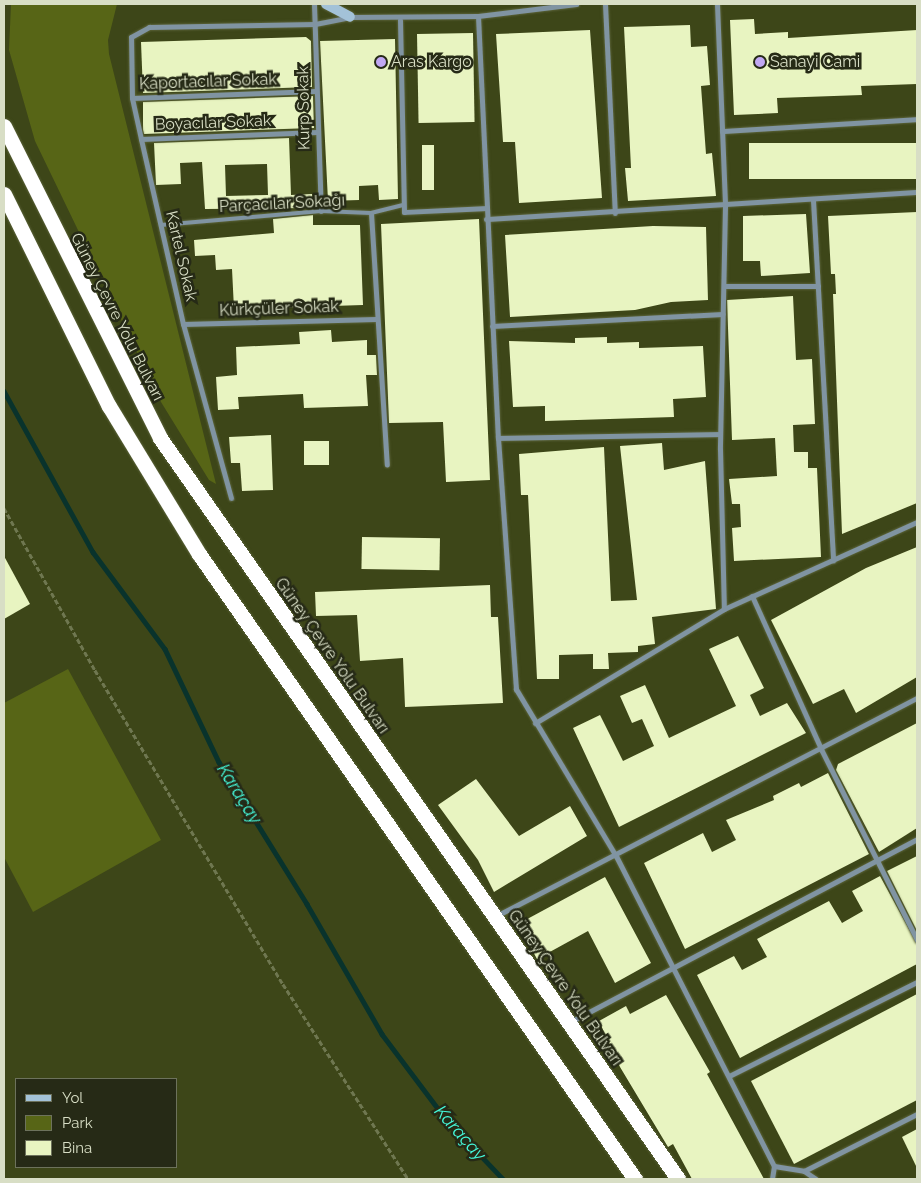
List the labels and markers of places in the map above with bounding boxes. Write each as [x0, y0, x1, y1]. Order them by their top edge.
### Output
place label: Aras Kargo [391, 52, 472, 72]
place label: Sanayi Cami [770, 52, 860, 72]
marker: Aras Kargo [375, 56, 387, 68]
marker: Sanayi Cami [754, 56, 766, 68]

